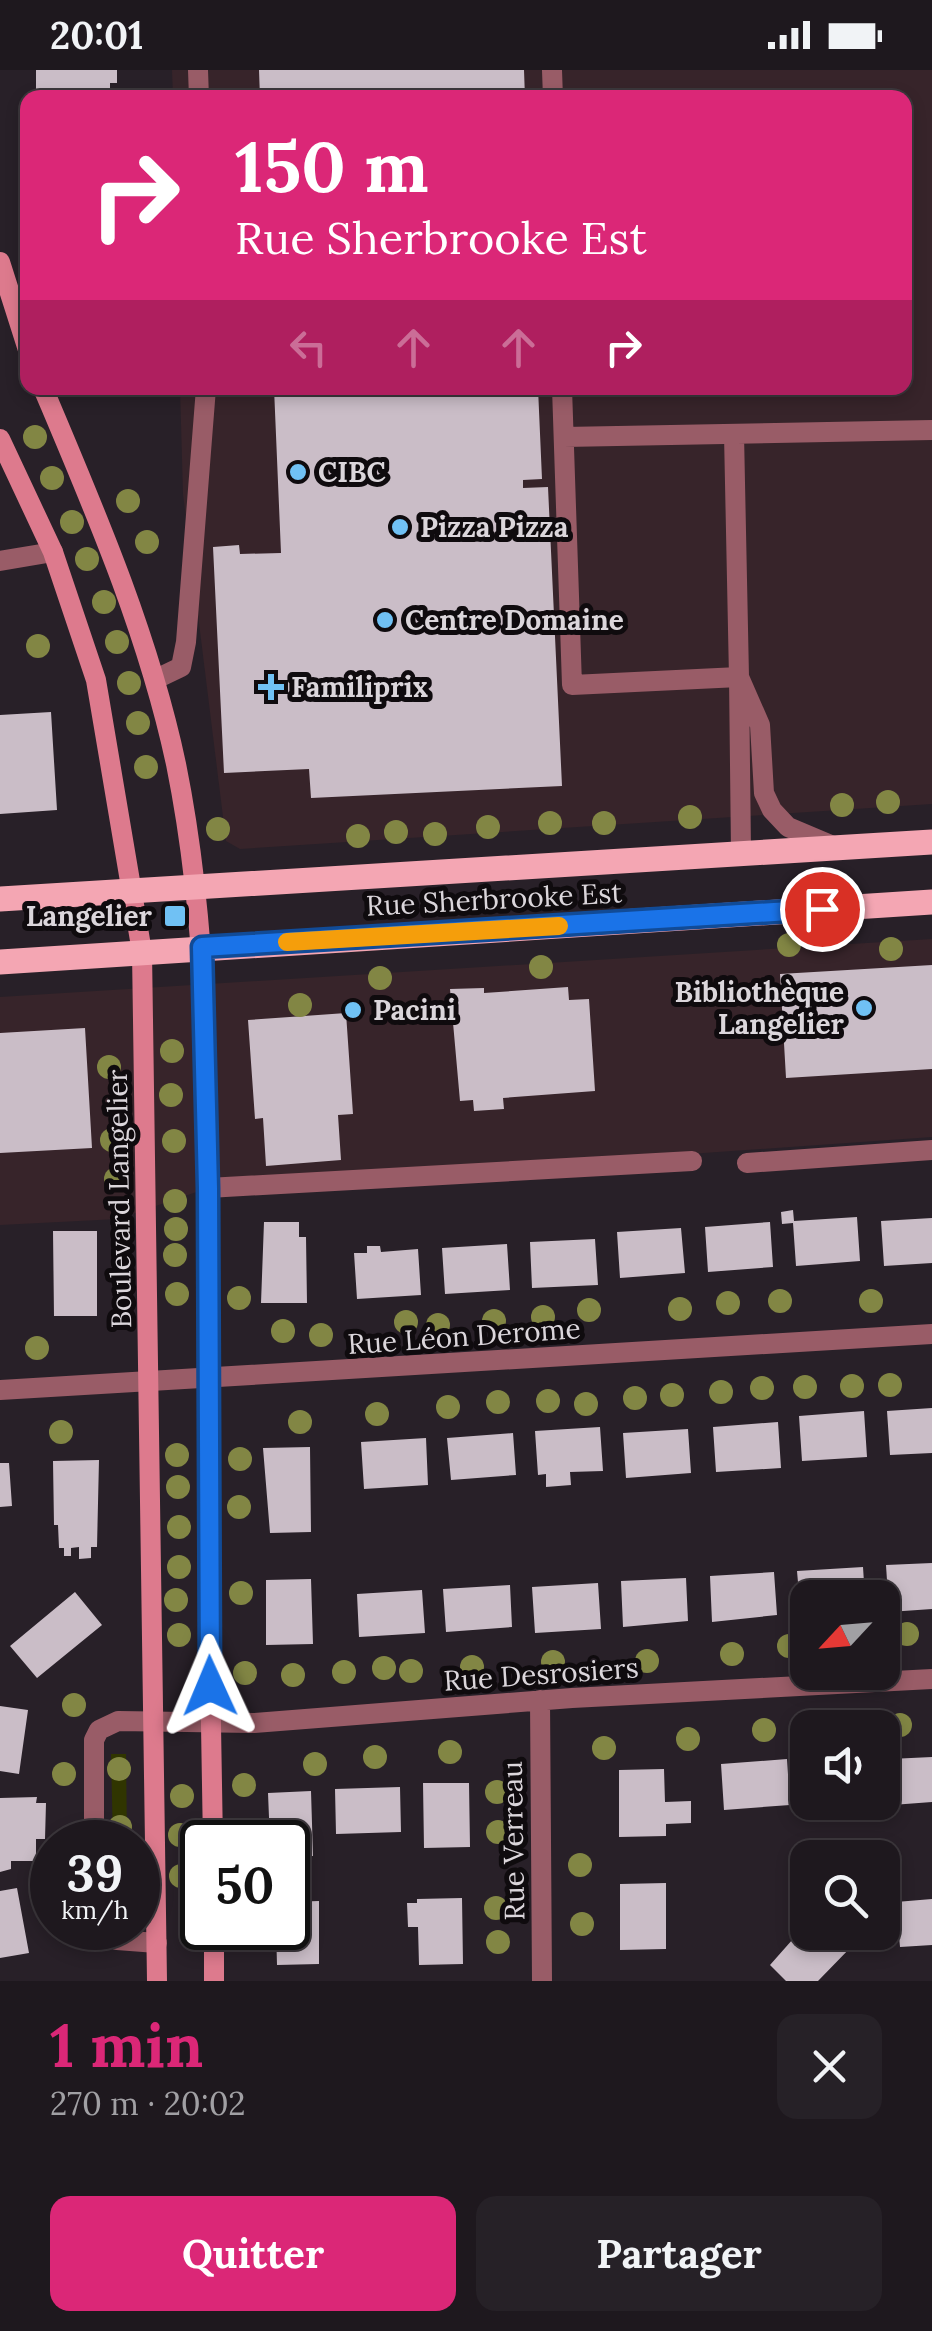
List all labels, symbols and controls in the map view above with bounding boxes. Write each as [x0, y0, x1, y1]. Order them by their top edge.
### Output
text: 20:01 [50, 11, 144, 59]
text: 150 m [235, 122, 429, 211]
icon: right [70, 130, 200, 260]
text: Rue Sherbrooke Est [235, 209, 647, 266]
icon: left [281, 320, 336, 375]
icon: ahead [386, 320, 441, 375]
icon: ahead [491, 320, 546, 375]
icon: right [596, 320, 651, 375]
place label: CIBC [318, 454, 387, 490]
marker: CIBC [287, 461, 309, 483]
place label: Pizza Pizza [420, 509, 569, 545]
marker: Pizza Pizza [389, 516, 411, 538]
place label: Centre Domaine [405, 602, 624, 638]
marker: Centre Domaine [374, 609, 396, 631]
place label: Familiprix [291, 669, 428, 705]
marker: Familiprix [260, 676, 282, 698]
pin [780, 867, 865, 952]
street label: Rue Sherbrooke Est [365, 874, 623, 924]
icon: arrive [795, 882, 850, 937]
place label: Langelier [26, 898, 153, 934]
marker: Langelier [162, 903, 188, 929]
place label: Bibliothèque Langelier [675, 974, 845, 1042]
place label: Pacini [373, 992, 456, 1028]
marker: Bibliothèque Langelier [853, 997, 875, 1019]
marker: Pacini [342, 999, 364, 1021]
street label: Boulevard Langelier [99, 1069, 139, 1329]
street label: Rue Léon Derome [346, 1310, 582, 1362]
north arrow [790, 1580, 900, 1690]
map controls [790, 1580, 900, 1950]
position arrow [158, 1634, 262, 1738]
street label: Rue Desrosiers [442, 1649, 640, 1699]
button: sound [790, 1710, 900, 1820]
street label: Rue Verreau [494, 1761, 532, 1921]
speed limit sign: 50 [180, 1820, 310, 1950]
button: search [790, 1840, 900, 1950]
text: 39 [67, 1841, 123, 1905]
text: km/h [61, 1894, 129, 1926]
text: 1 min [50, 2007, 203, 2083]
button: close [777, 2014, 882, 2119]
text: 270 m · 20:02 [50, 2083, 246, 2124]
button: Quitter [50, 2196, 456, 2311]
button: Partager [476, 2196, 882, 2311]

